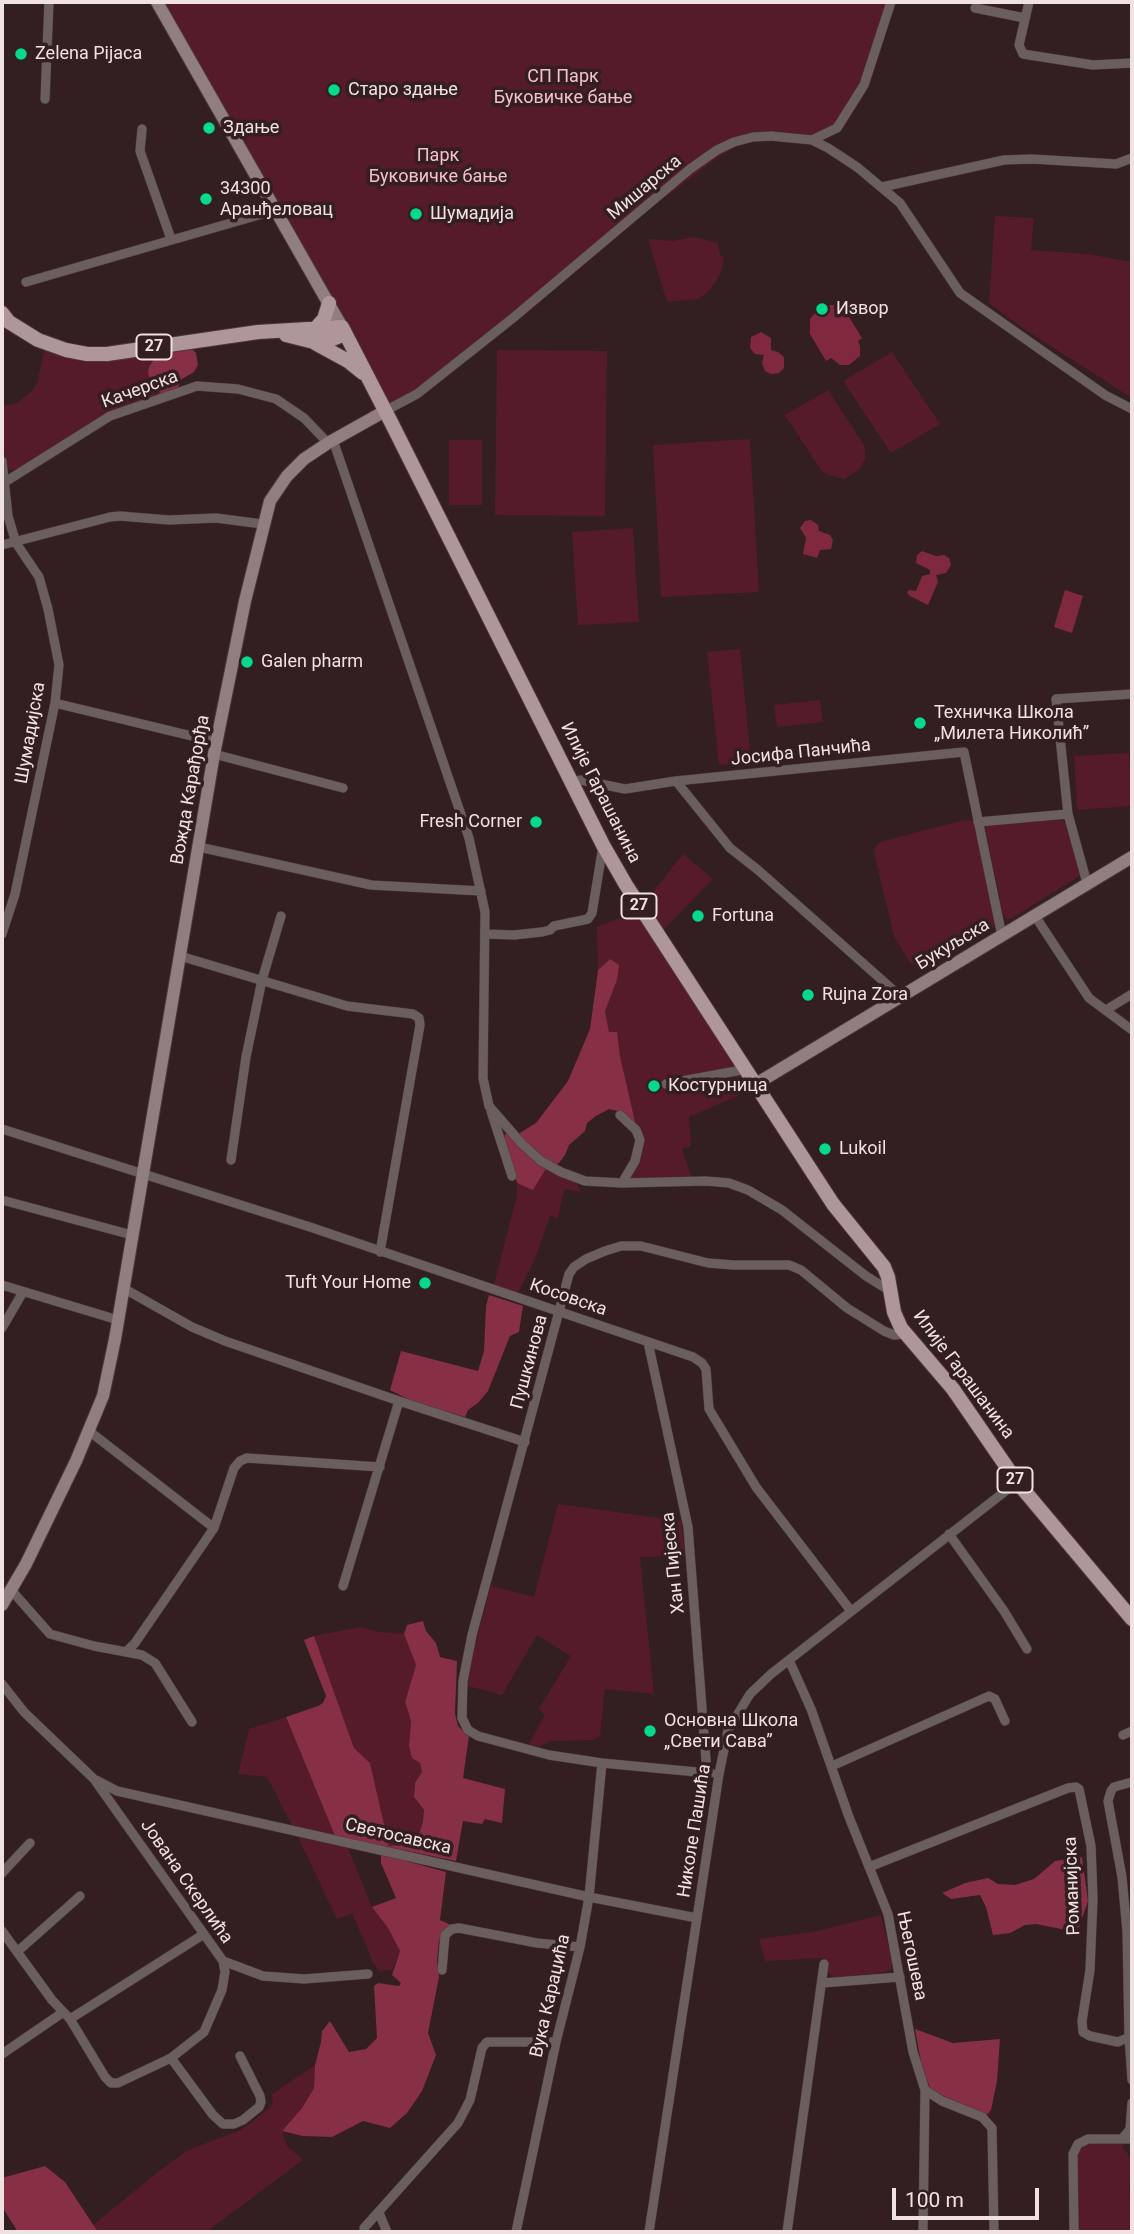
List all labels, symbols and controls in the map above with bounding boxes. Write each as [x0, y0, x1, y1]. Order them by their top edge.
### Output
place label: Zelena Pijaca [35, 43, 142, 65]
marker: Zelena Pijaca [13, 46, 29, 62]
park label: СП Парк Буковичке бање [494, 66, 632, 108]
place label: Старо здање [348, 79, 458, 101]
marker: Старо здање [326, 82, 342, 98]
place label: Здање [223, 117, 279, 139]
marker: Здање [201, 120, 217, 136]
park label: Парк Буковичке бање [369, 145, 507, 188]
street label: Мишарска [604, 151, 686, 225]
place label: 34300 Аранђеловац [220, 178, 333, 220]
marker: 34300 Аранђеловац [198, 191, 214, 207]
place label: Шумадија [430, 203, 514, 225]
marker: Шумадија [408, 206, 424, 222]
place label: Извор [836, 298, 889, 320]
marker: Извор [814, 301, 830, 317]
road number: 27 [136, 334, 172, 360]
street label: Качерска [99, 366, 181, 414]
place label: Galen pharm [261, 651, 363, 673]
marker: Galen pharm [239, 654, 255, 670]
street label: Шумадијска [11, 680, 51, 786]
place label: Техничка Школа „Милета Николић” [934, 702, 1089, 744]
street label: Вожда Карађорђа [167, 714, 215, 866]
marker: Техничка Школа „Милета Николић” [912, 715, 928, 731]
street label: Илије Гарашанина [555, 719, 645, 867]
street label: Јосифа Панчића [730, 735, 872, 771]
place label: Fresh Corner [419, 811, 522, 833]
marker: Fresh Corner [528, 814, 544, 830]
road number: 27 [622, 893, 656, 918]
place label: Fortuna [712, 905, 774, 927]
marker: Fortuna [690, 908, 706, 924]
street label: Букуљска [912, 915, 994, 975]
place label: Rujna Zora [822, 984, 908, 1006]
marker: Rujna Zora [800, 987, 816, 1003]
place label: Костурница [668, 1075, 768, 1097]
marker: Костурница [646, 1078, 662, 1094]
place label: Lukoil [839, 1138, 886, 1160]
marker: Lukoil [817, 1141, 833, 1157]
place label: Tuft Your Home [285, 1272, 411, 1294]
marker: Tuft Your Home [417, 1275, 433, 1291]
street label: Косовска [526, 1275, 610, 1321]
street label: Илије Гарашанина [908, 1307, 1018, 1443]
street label: Пушкинова [507, 1312, 553, 1412]
road number: 27 [998, 1468, 1032, 1492]
street label: Хан Пијеска [658, 1511, 690, 1615]
place label: Основна Школа „Свети Сава” [664, 1710, 798, 1752]
marker: Основна Школа „Свети Сава” [642, 1723, 658, 1739]
street label: Николе Пашића [674, 1763, 716, 1899]
street label: Светосавска [343, 1814, 453, 1860]
street label: Јована Скерлића [135, 1816, 237, 1948]
street label: Романијска [1060, 1836, 1086, 1936]
street label: Његошева [891, 1909, 931, 2003]
street label: Вука Караџића [526, 1932, 576, 2060]
scale bar [896, 2174, 1043, 2218]
text: 100 m [905, 2188, 964, 2212]

